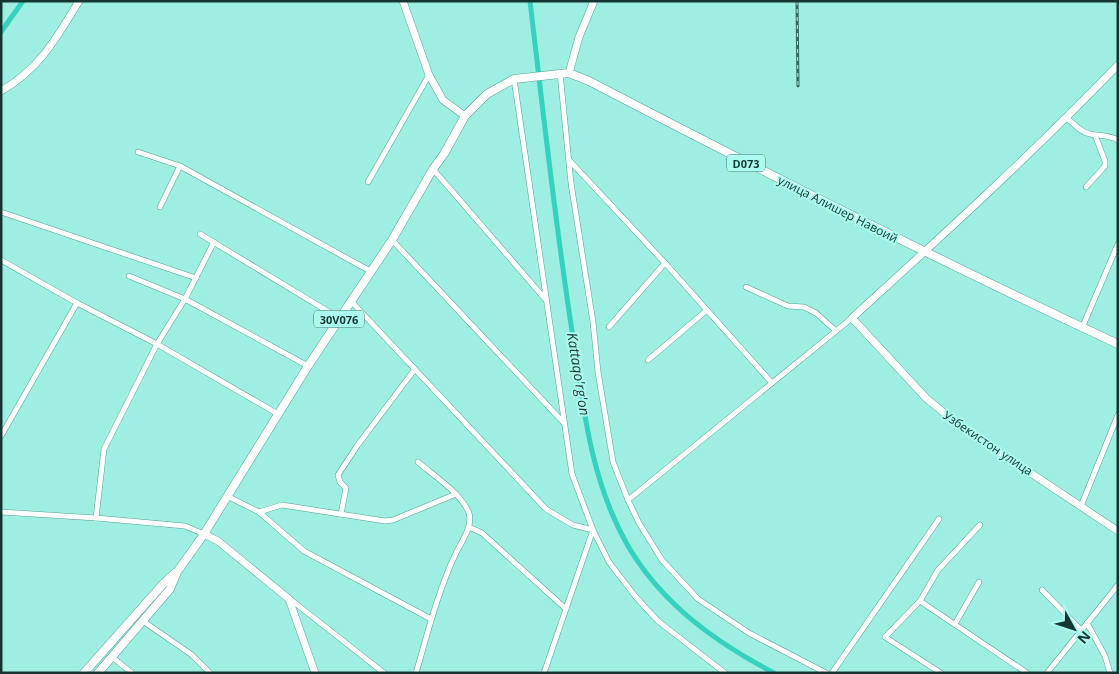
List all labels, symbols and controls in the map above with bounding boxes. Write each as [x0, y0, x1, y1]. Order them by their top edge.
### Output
road number: D073 [727, 154, 765, 172]
street label: улица Алишер Навоий [775, 171, 901, 247]
road number: 30V076 [314, 310, 364, 328]
water label: Kattaqo'rg'on [563, 331, 595, 417]
street label: Узбекистон улица [940, 407, 1036, 479]
north arrow [1049, 604, 1099, 654]
text: N [1073, 627, 1095, 648]

